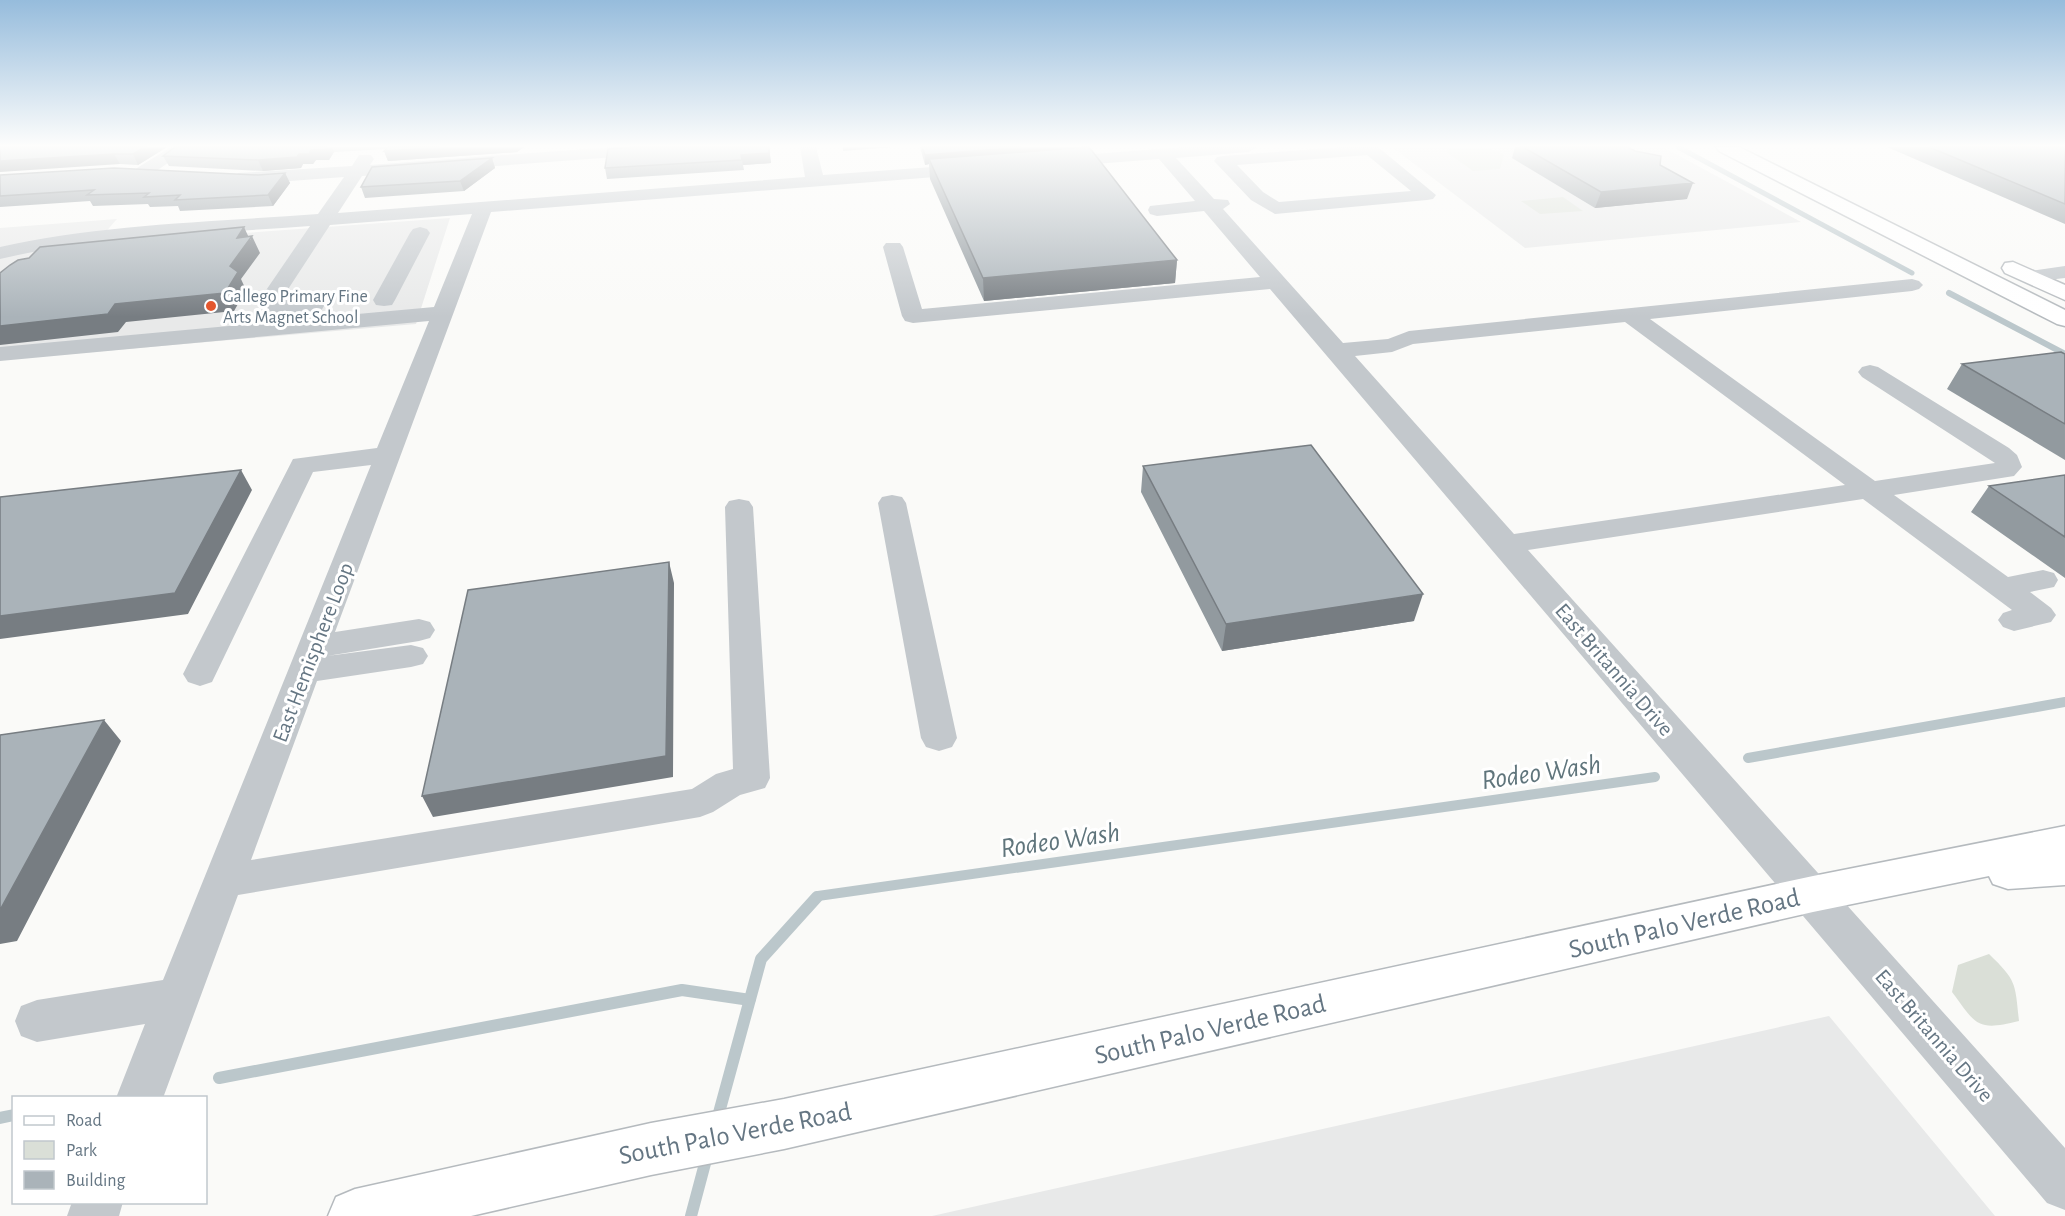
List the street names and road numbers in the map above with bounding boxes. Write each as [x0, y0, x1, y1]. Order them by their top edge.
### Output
street label: East Hemisphere Loop [269, 560, 357, 745]
street label: East Britannia Drive [1551, 599, 1677, 740]
street label: South Palo Verde Road [1566, 884, 1802, 963]
street label: East Britannia Drive [1871, 965, 1997, 1106]
street label: South Palo Verde Road [1092, 990, 1328, 1069]
street label: South Palo Verde Road [617, 1098, 854, 1169]

